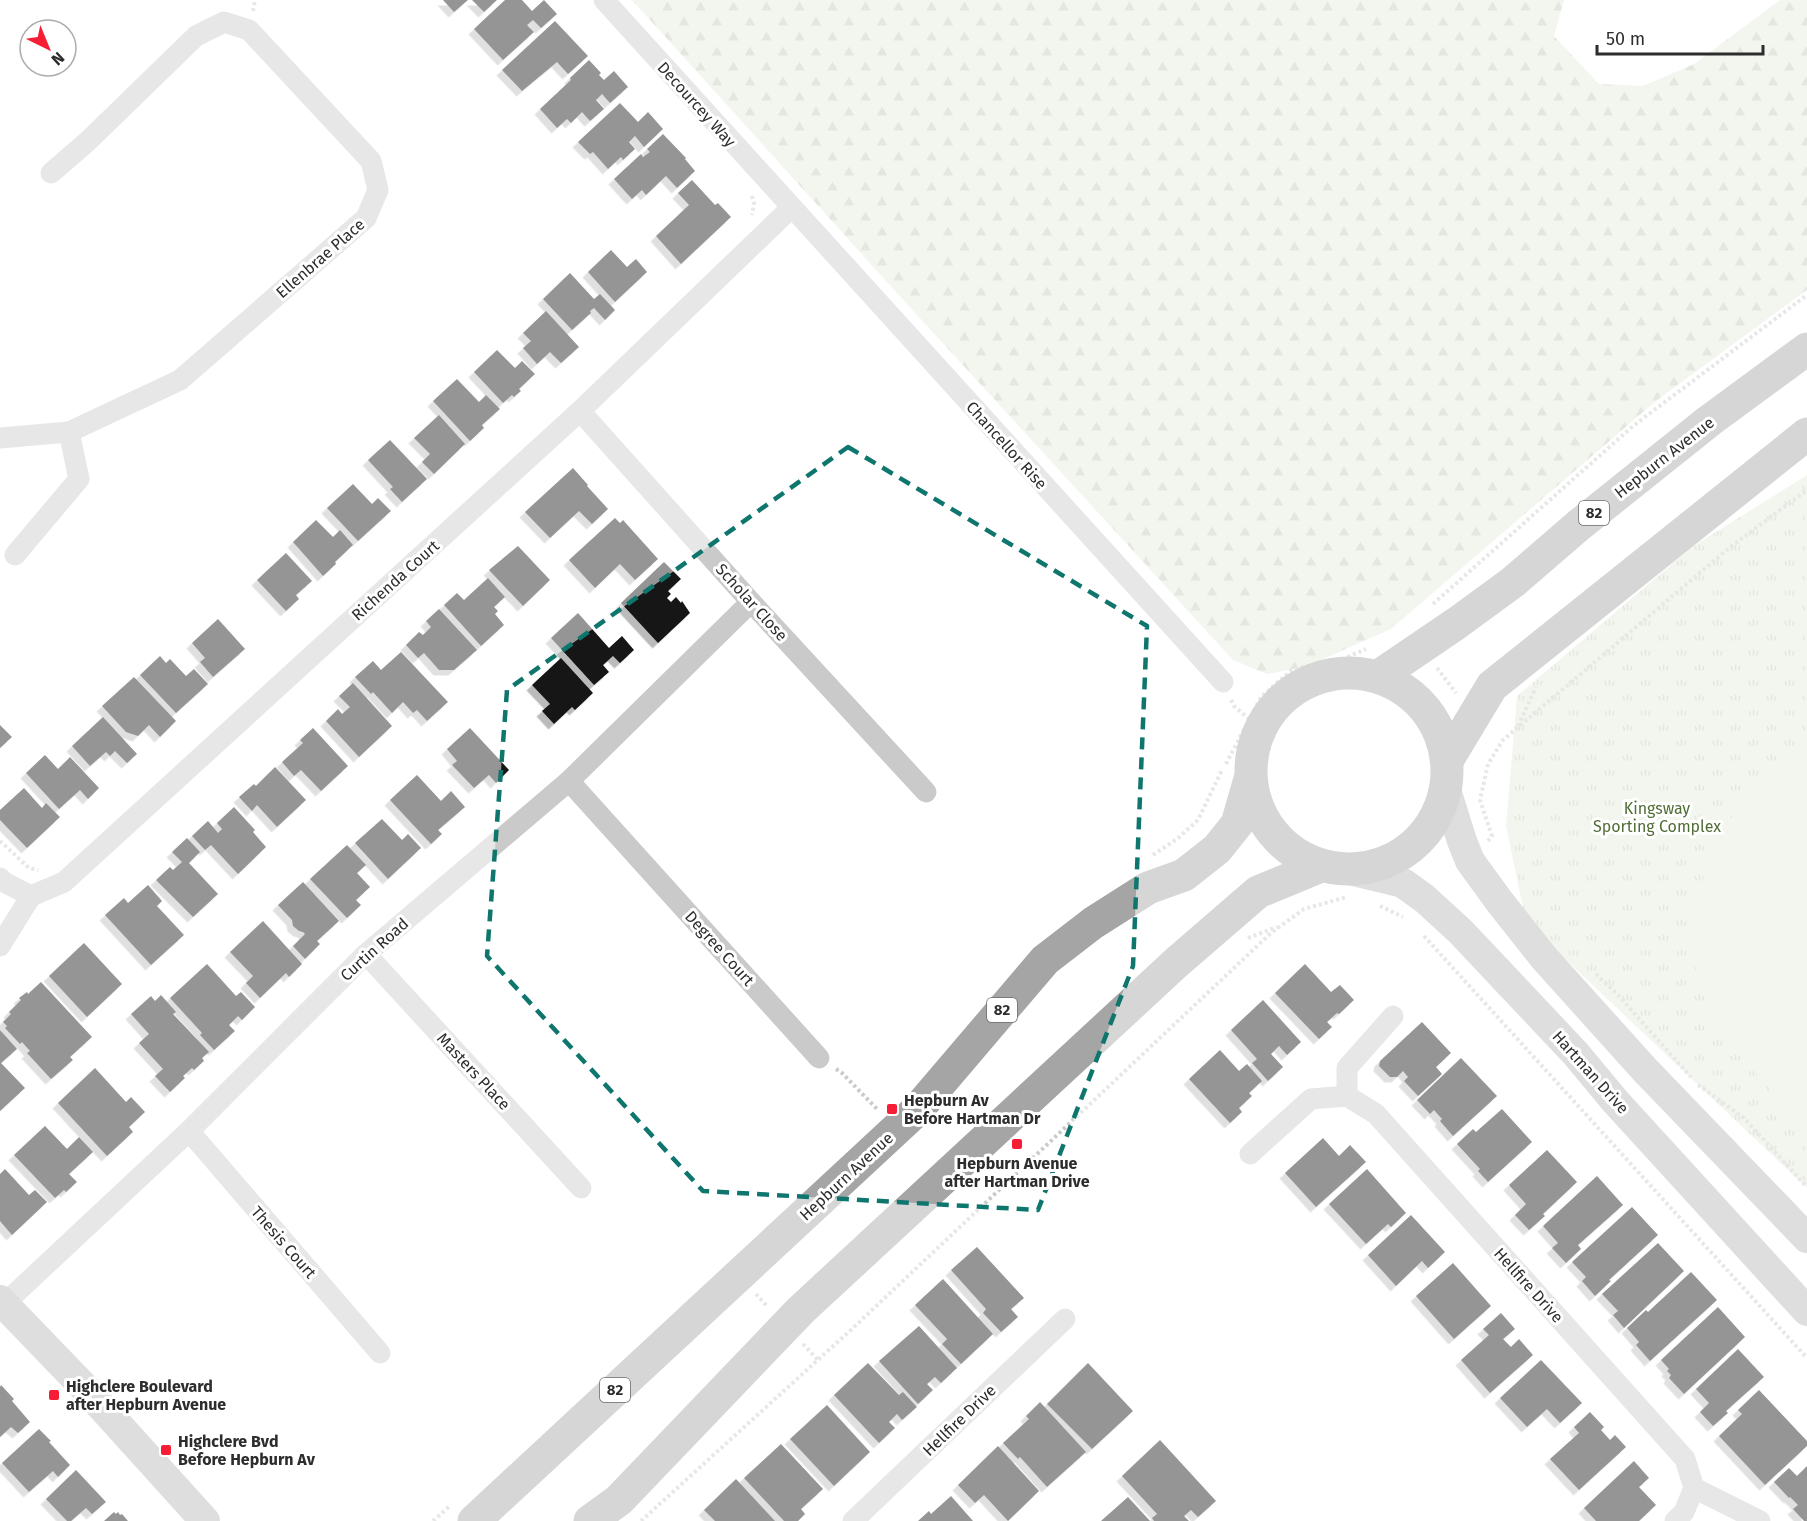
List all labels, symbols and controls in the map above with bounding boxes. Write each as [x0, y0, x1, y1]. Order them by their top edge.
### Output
north arrow [18, 18, 78, 78]
scale bar [1597, 18, 1764, 56]
text: 50 m [1606, 28, 1645, 50]
text: N [48, 48, 68, 69]
street label: Decourcey Way [653, 58, 740, 151]
street label: Ellenbrae Place [272, 215, 368, 302]
street label: Chancellor Rise [962, 397, 1051, 493]
street label: Hepburn Avenue [1611, 413, 1718, 502]
road number: 82 [1579, 501, 1609, 525]
street label: Richenda Court [348, 536, 443, 625]
street label: Scholar Close [712, 560, 791, 645]
park label: Kingsway Sporting Complex [1593, 799, 1721, 836]
street label: Degree Court [681, 907, 758, 990]
street label: Curtin Road [336, 914, 412, 985]
road number: 82 [987, 998, 1017, 1022]
street label: Hartman Drive [1548, 1027, 1633, 1118]
street label: Masters Place [433, 1029, 514, 1114]
place label: Hepburn Av Before Hartman Dr [904, 1091, 1041, 1128]
marker: Hepburn Av Before Hartman Dr [885, 1102, 899, 1116]
street label: Hepburn Avenue [796, 1128, 897, 1225]
marker: Hepburn Avenue after Hartman Drive [1010, 1137, 1024, 1151]
place label: Hepburn Avenue after Hartman Drive [945, 1154, 1090, 1191]
street label: Thesis Court [247, 1202, 320, 1282]
street label: Hellfire Drive [1490, 1244, 1567, 1327]
place label: Highclere Boulevard after Hepburn Avenue [66, 1377, 226, 1414]
road number: 82 [600, 1378, 630, 1402]
street label: Hellfire Drive [919, 1381, 1000, 1460]
marker: Highclere Boulevard after Hepburn Avenue [47, 1388, 61, 1402]
place label: Highclere Bvd Before Hepburn Av [178, 1432, 316, 1469]
marker: Highclere Bvd Before Hepburn Av [159, 1443, 173, 1457]

